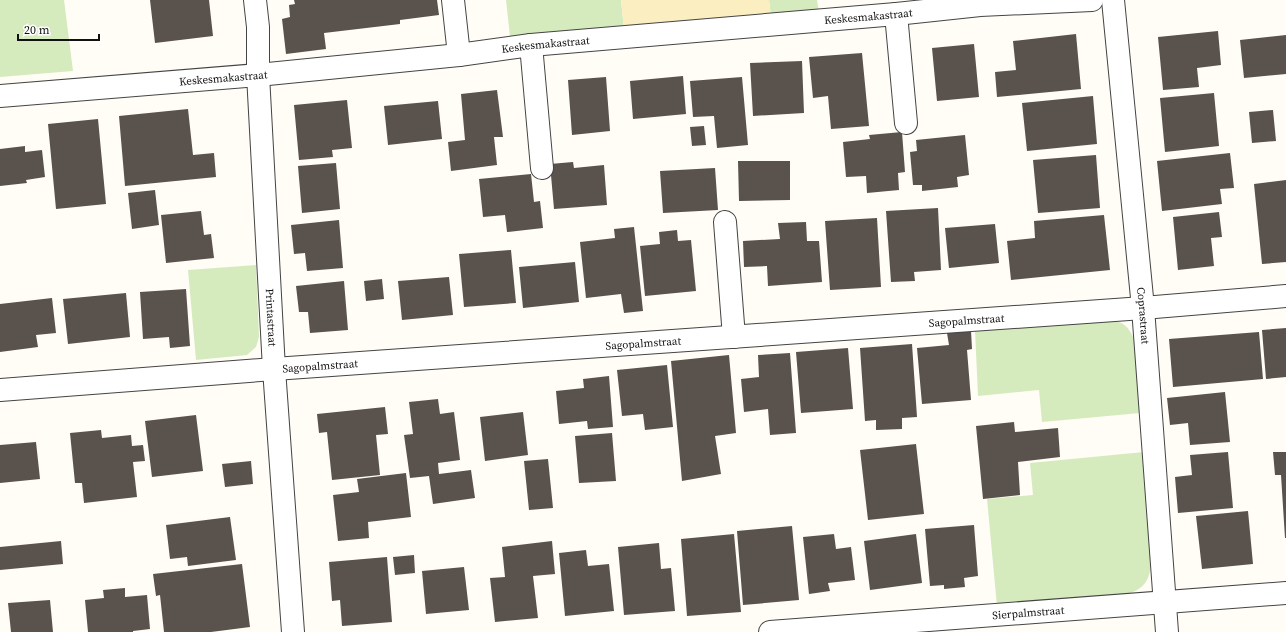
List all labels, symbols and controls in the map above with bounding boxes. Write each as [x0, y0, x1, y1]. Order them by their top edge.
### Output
street label: Keskesmakastraat [824, 5, 914, 28]
scale bar [18, 16, 99, 42]
text: 20 m [24, 22, 50, 38]
street label: Keskesmakastraat [501, 33, 591, 57]
street label: Keskesmakastraat [179, 67, 269, 89]
street label: Coprastraat [1133, 286, 1153, 345]
street label: Printastraat [262, 288, 280, 347]
street label: Sagopalmstraat [928, 311, 1005, 331]
street label: Sagopalmstraat [605, 333, 682, 354]
street label: Sagopalmstraat [282, 356, 359, 376]
street label: Sierpalmstraat [992, 603, 1065, 623]

